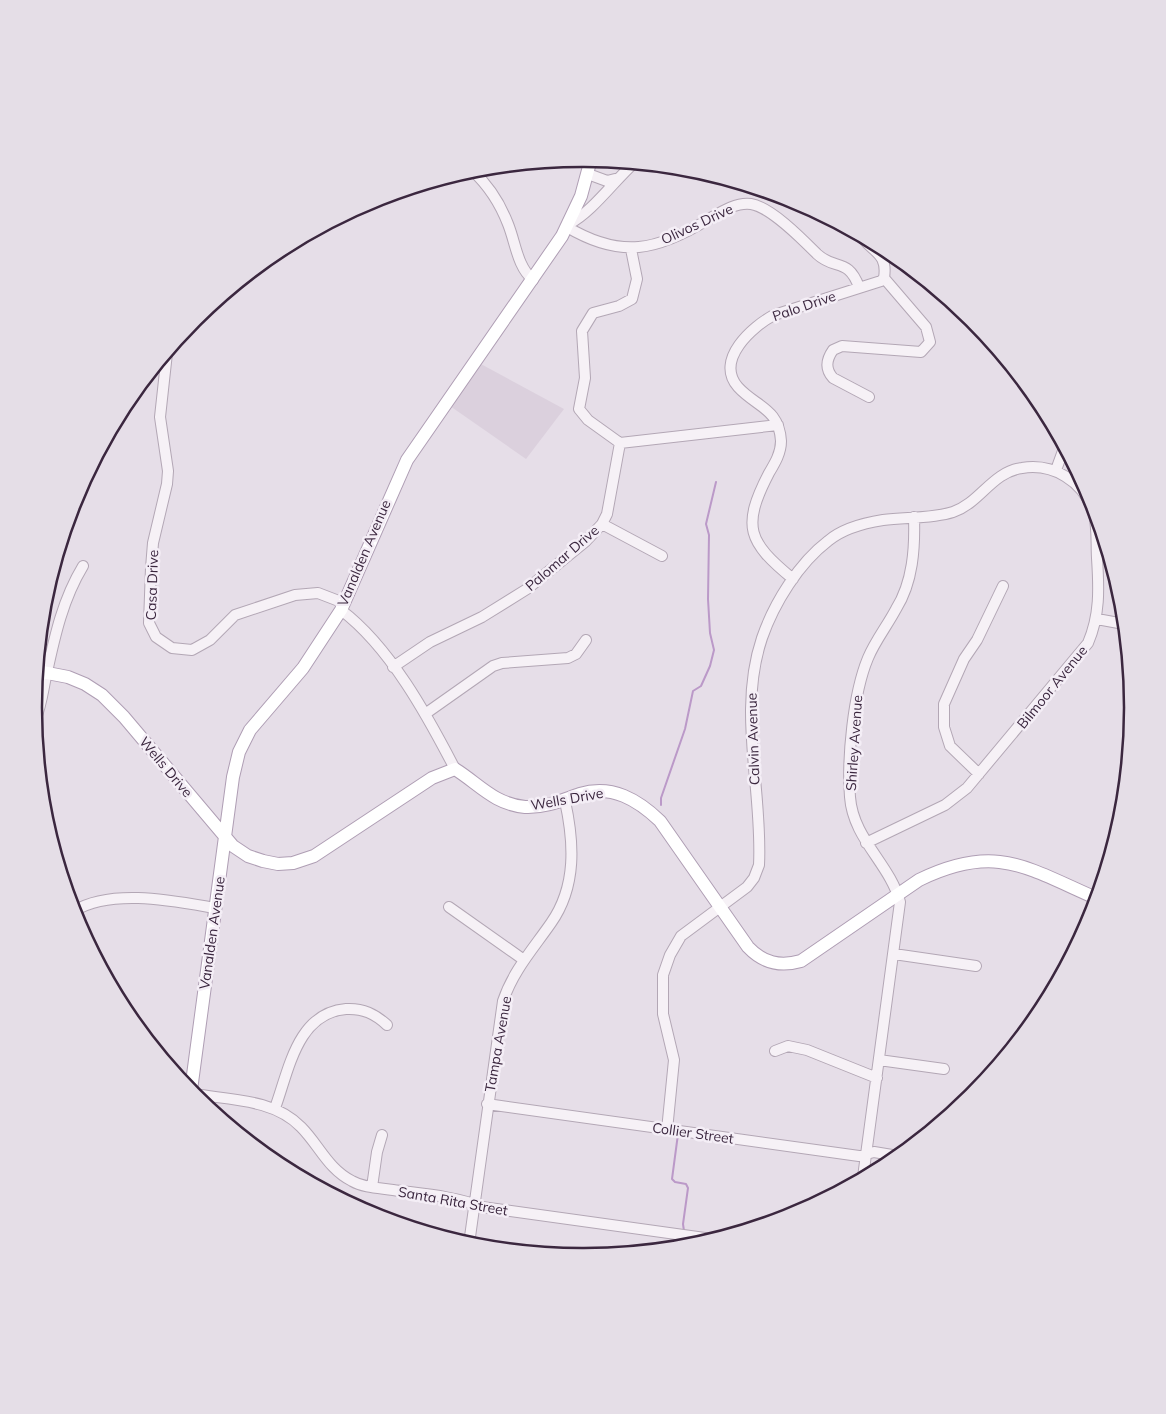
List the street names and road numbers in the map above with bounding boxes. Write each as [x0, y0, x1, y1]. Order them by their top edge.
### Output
street label: Olivos Drive [658, 200, 736, 248]
street label: Palo Drive [770, 287, 838, 325]
street label: Vanalden Avenue [333, 497, 395, 609]
street label: Palomar Drive [521, 521, 603, 595]
street label: Casa Drive [142, 549, 162, 621]
street label: Bilmoor Avenue [1013, 642, 1091, 732]
street label: Calvin Avenue [742, 692, 764, 786]
street label: Shirley Avenue [842, 694, 866, 792]
street label: Wells Drive [135, 733, 197, 801]
street label: Wells Drive [529, 784, 605, 814]
street label: Vanalden Avenue [195, 875, 229, 991]
street label: Tampa Avenue [481, 995, 515, 1093]
street label: Collier Street [651, 1118, 735, 1148]
street label: Santa Rita Street [397, 1183, 509, 1220]

